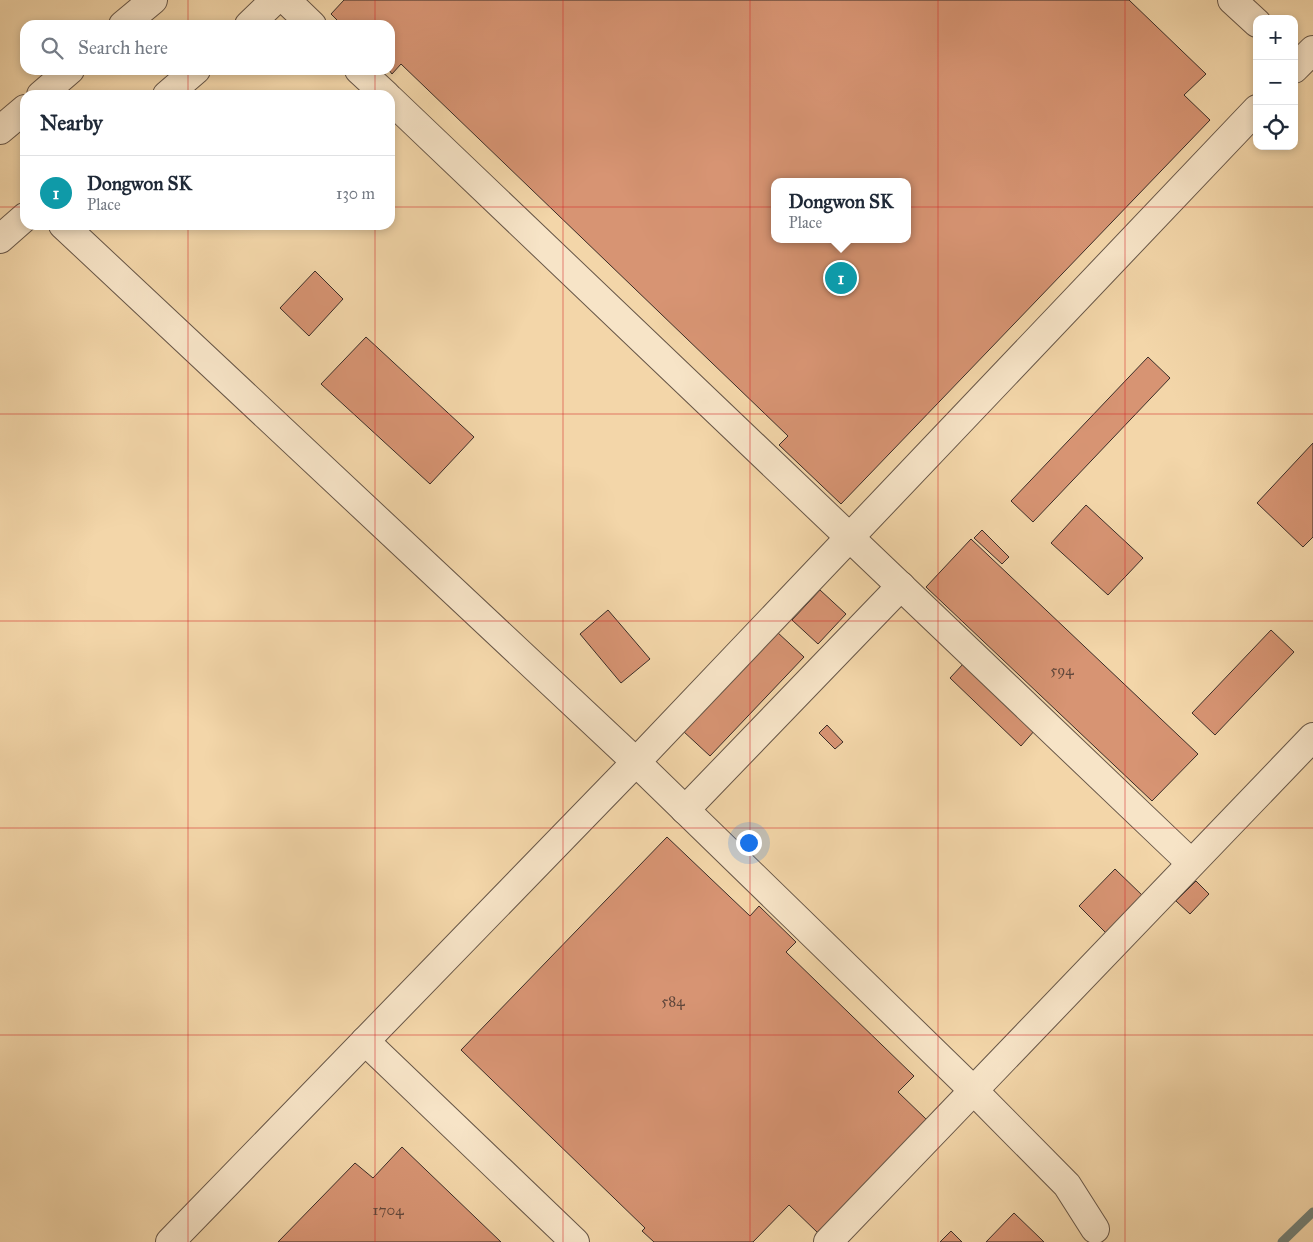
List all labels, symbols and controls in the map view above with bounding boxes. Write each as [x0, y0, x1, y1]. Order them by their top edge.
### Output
map controls [1253, 15, 1298, 150]
button: + [1253, 15, 1298, 60]
search box [20, 20, 395, 75]
icon: search [38, 34, 66, 62]
text: Search here [78, 36, 168, 59]
button: − [1253, 60, 1298, 105]
button: locate [1253, 105, 1298, 150]
text: Nearby [40, 110, 103, 136]
text: Dongwon SK [87, 172, 192, 195]
popup [771, 178, 911, 243]
text: 1 [53, 184, 59, 203]
text: 130 m [336, 184, 375, 203]
text: Dongwon SK [789, 190, 893, 213]
text: Place [87, 195, 121, 214]
text: Place [789, 213, 822, 232]
pin: 1 [825, 259, 857, 297]
house number: 594 [1050, 661, 1074, 679]
your location [736, 830, 762, 856]
house number: 584 [661, 992, 685, 1010]
house number: 1704 [372, 1201, 404, 1219]

